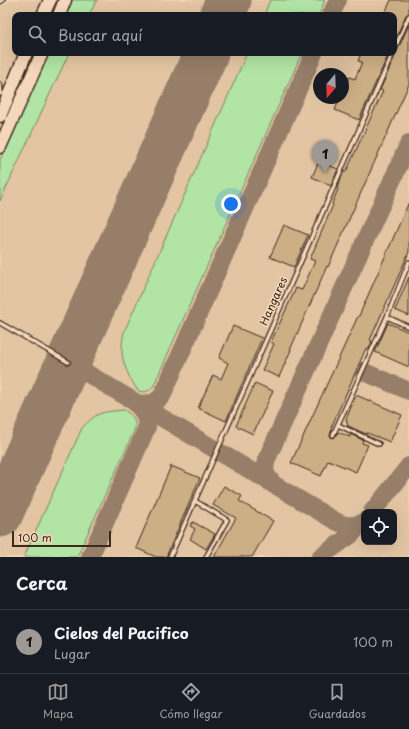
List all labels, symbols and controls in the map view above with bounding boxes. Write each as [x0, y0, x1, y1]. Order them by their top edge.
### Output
search box [12, 12, 397, 56]
icon: search [26, 23, 48, 45]
text: Buscar aquí [58, 23, 142, 46]
north arrow [313, 68, 349, 104]
pin: 1 [312, 140, 338, 173]
your location [221, 194, 241, 214]
street label: Hangares [255, 274, 291, 328]
map controls [361, 509, 397, 545]
button: locate [361, 509, 397, 545]
scale bar [12, 529, 111, 548]
text: 100 m [18, 529, 52, 546]
text: Cerca [16, 570, 67, 596]
text: Cielos del Pacifico [54, 621, 189, 644]
text: 1 [26, 632, 32, 651]
text: 100 m [353, 632, 393, 651]
text: Lugar [54, 644, 90, 663]
tab: Mapa [43, 681, 73, 722]
tab: Cómo llegar [160, 681, 222, 722]
tab: Guardados [309, 681, 366, 722]

